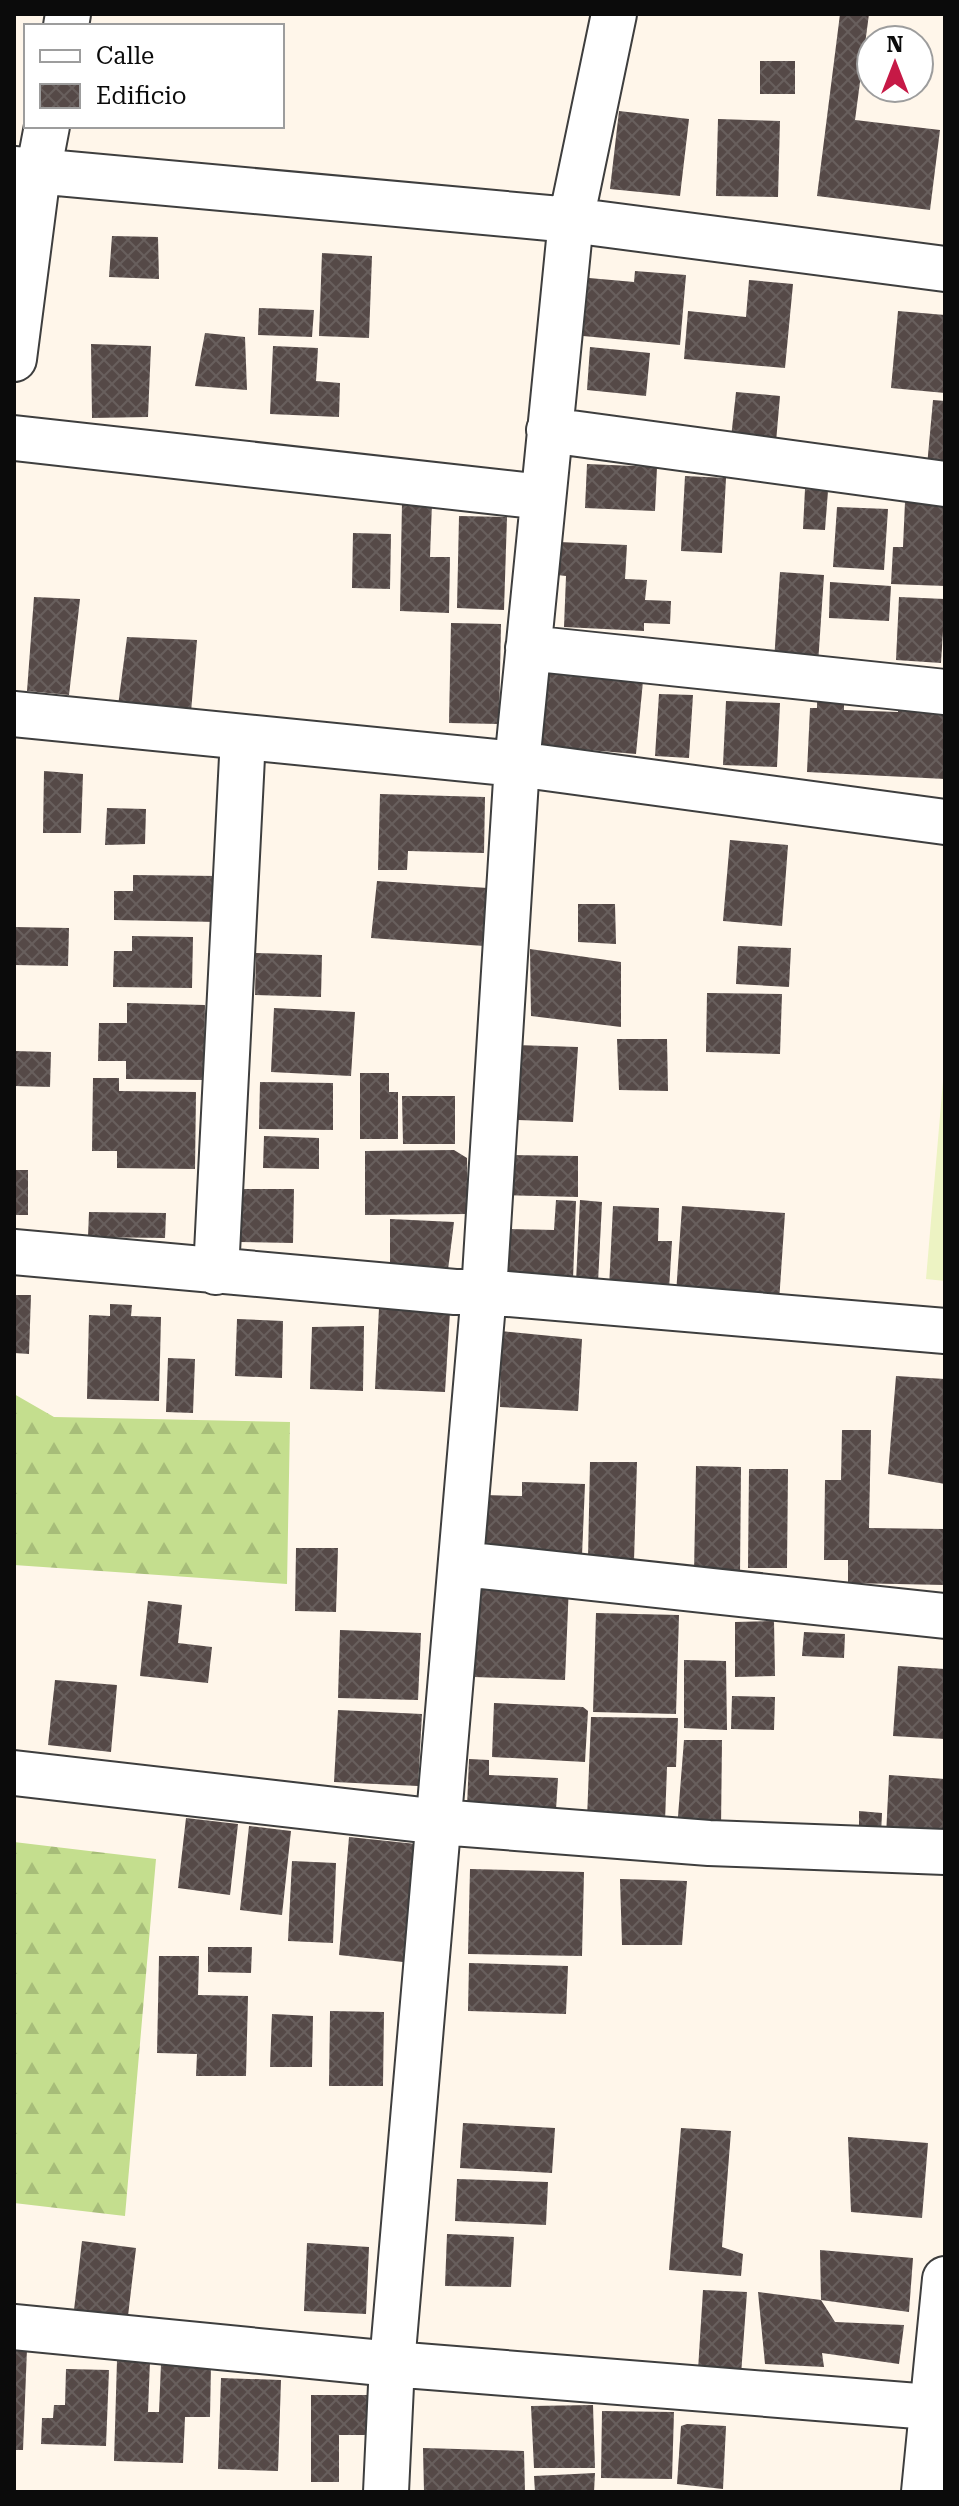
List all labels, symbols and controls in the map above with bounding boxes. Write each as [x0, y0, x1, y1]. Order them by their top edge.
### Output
legend [24, 24, 284, 128]
north arrow [855, 24, 935, 104]
text: N [887, 32, 904, 57]
text: Calle [96, 42, 154, 70]
text: Edificio [96, 82, 187, 110]

